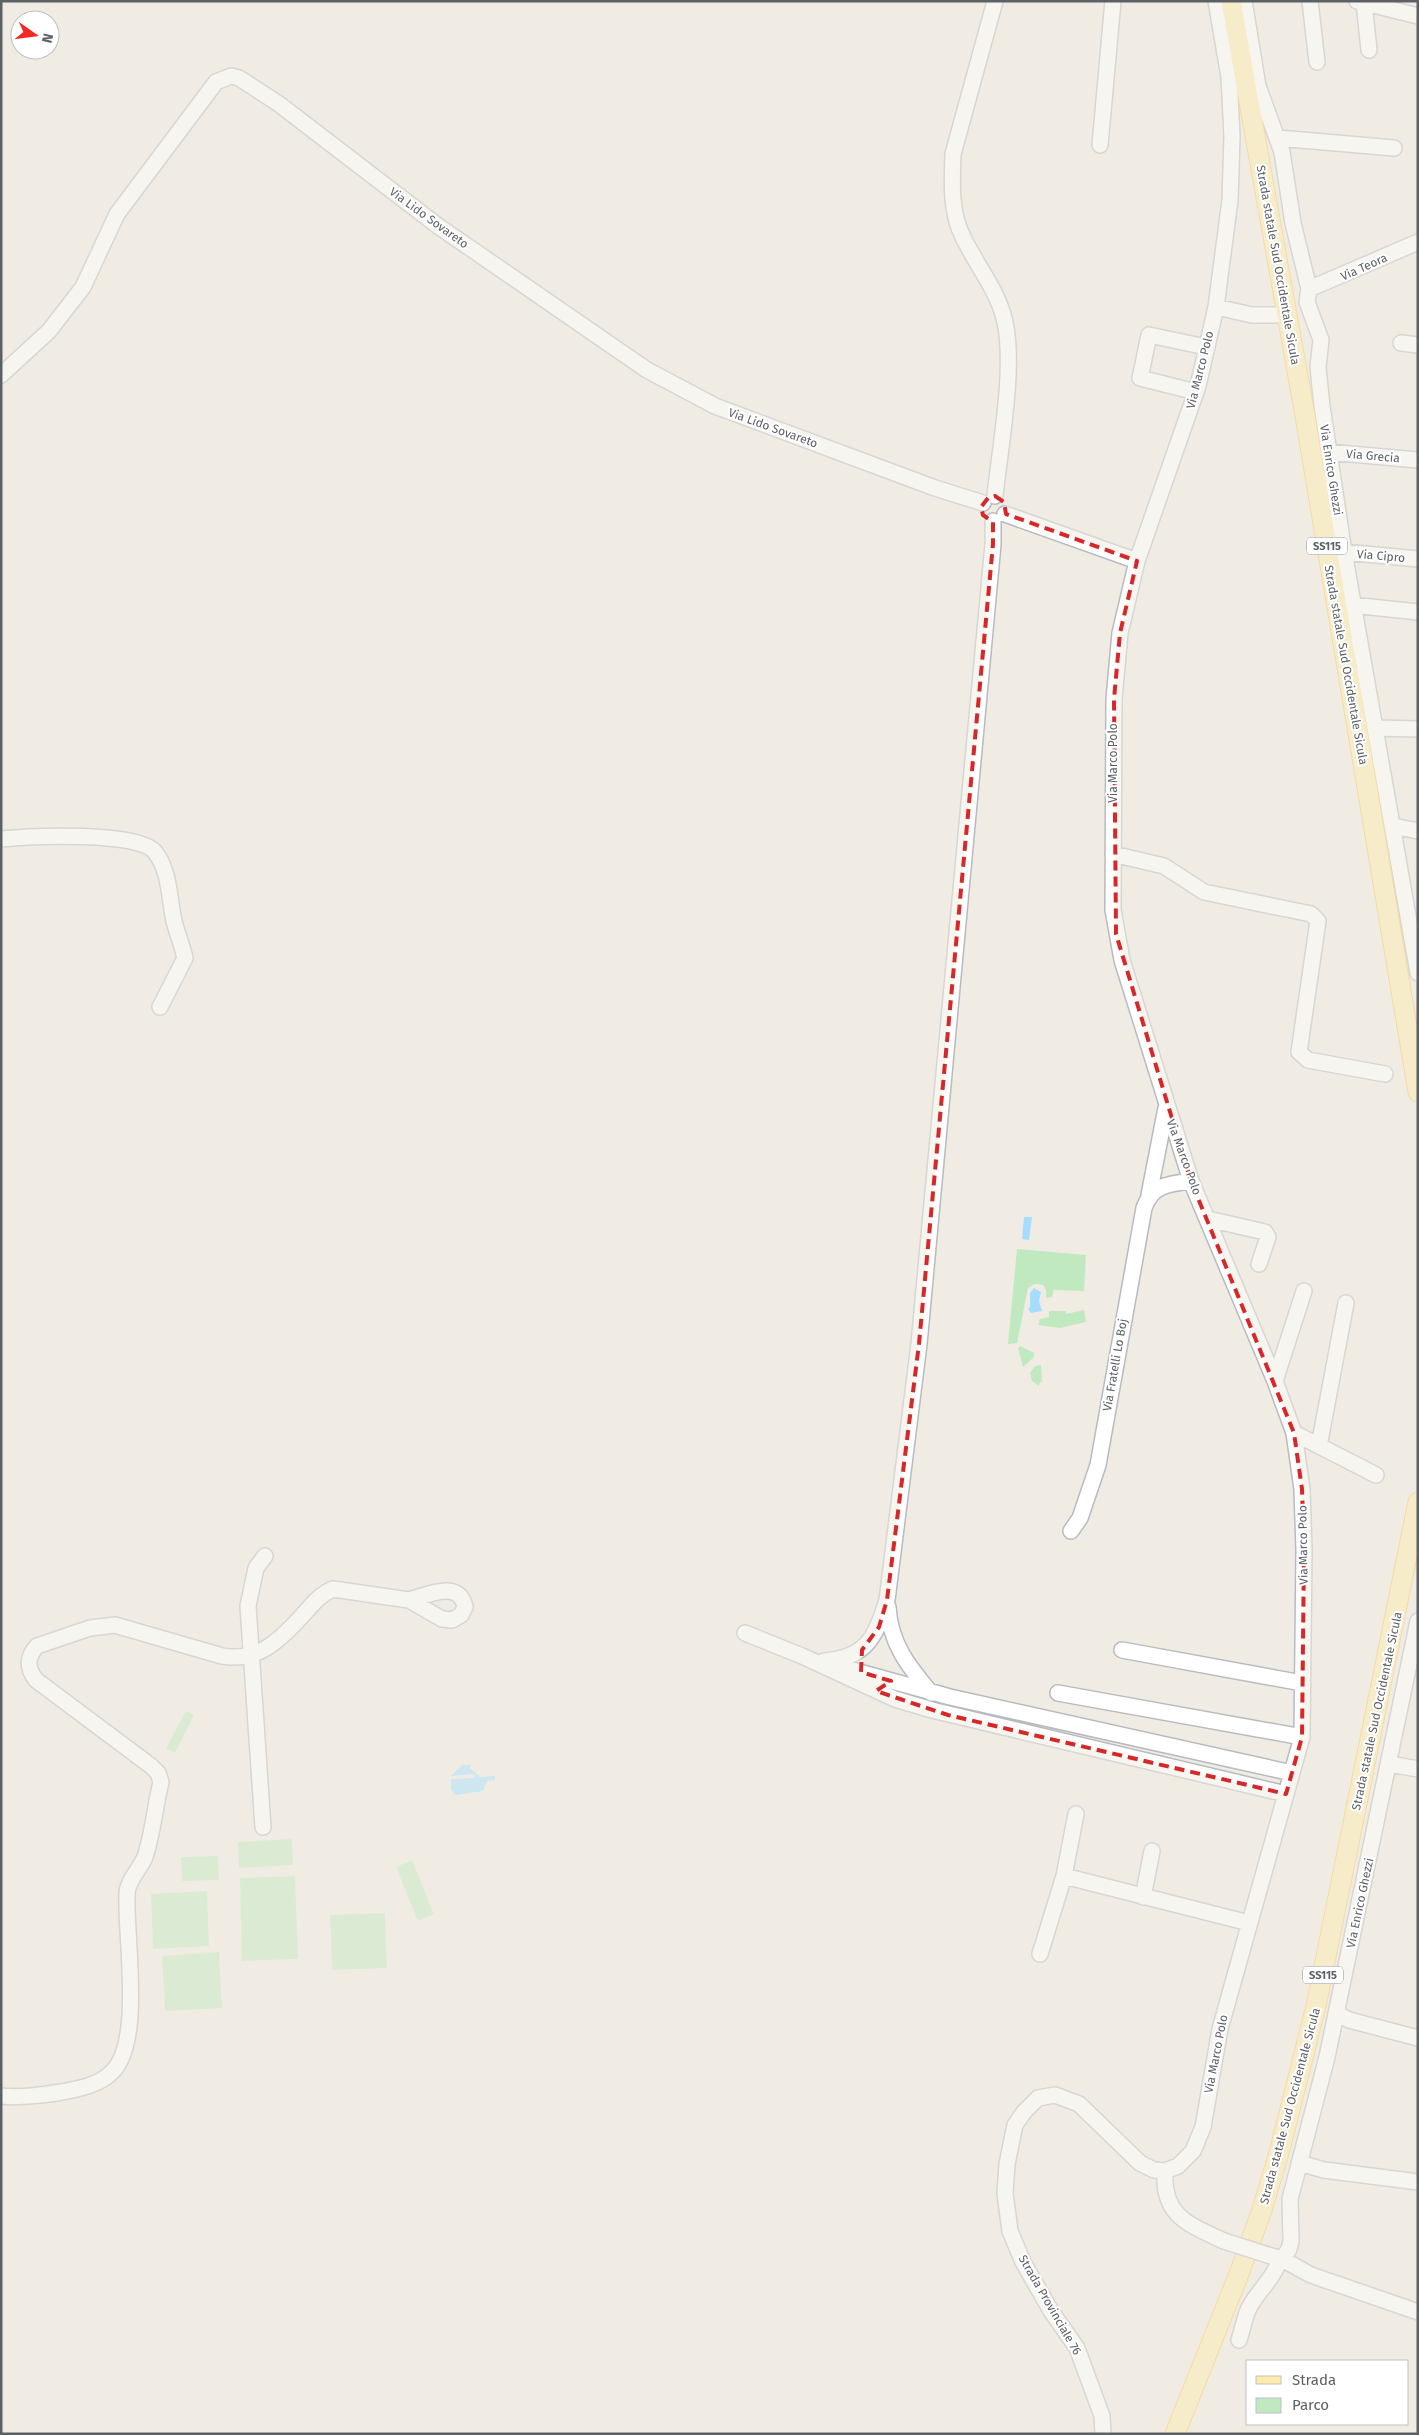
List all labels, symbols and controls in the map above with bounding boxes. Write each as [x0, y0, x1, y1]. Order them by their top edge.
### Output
north arrow [10, 10, 60, 60]
text: N [38, 31, 57, 45]
street label: Strada statale Sud Occidentale Sicula [1254, 164, 1302, 366]
street label: Via Lido Sovareto [387, 185, 471, 251]
street label: Via Teora [1338, 251, 1390, 283]
street label: Via Marco Polo [1184, 330, 1216, 410]
street label: Via Lido Sovareto [726, 405, 820, 451]
street label: Via Enrico Ghezzi [1317, 424, 1345, 516]
street label: Via Grecia [1346, 447, 1400, 465]
road number: SS115 [1307, 538, 1347, 554]
street label: Via Cipro [1356, 547, 1406, 565]
street label: Strada statale Sud Occidentale Sicula [1322, 564, 1370, 766]
street label: Via Marco Polo [1106, 723, 1120, 803]
street label: Via Marco Polo [1164, 1117, 1204, 1197]
street label: Via Fratelli Lo Boj [1100, 1318, 1130, 1412]
street label: Via Marco Polo [1295, 1505, 1311, 1585]
street label: Strada statale Sud Occidentale Sicula [1349, 1610, 1405, 1812]
street label: Via Enrico Ghezzi [1344, 1857, 1376, 1949]
road number: SS115 [1303, 1966, 1343, 1984]
street label: Strada statale Sud Occidentale Sicula [1257, 2006, 1323, 2206]
street label: Via Marco Polo [1202, 2014, 1230, 2094]
street label: Strada Provinciale 76 [1016, 2253, 1084, 2357]
legend [1246, 2360, 1409, 2425]
text: Strada [1292, 2371, 1336, 2389]
text: Parco [1292, 2396, 1329, 2414]

